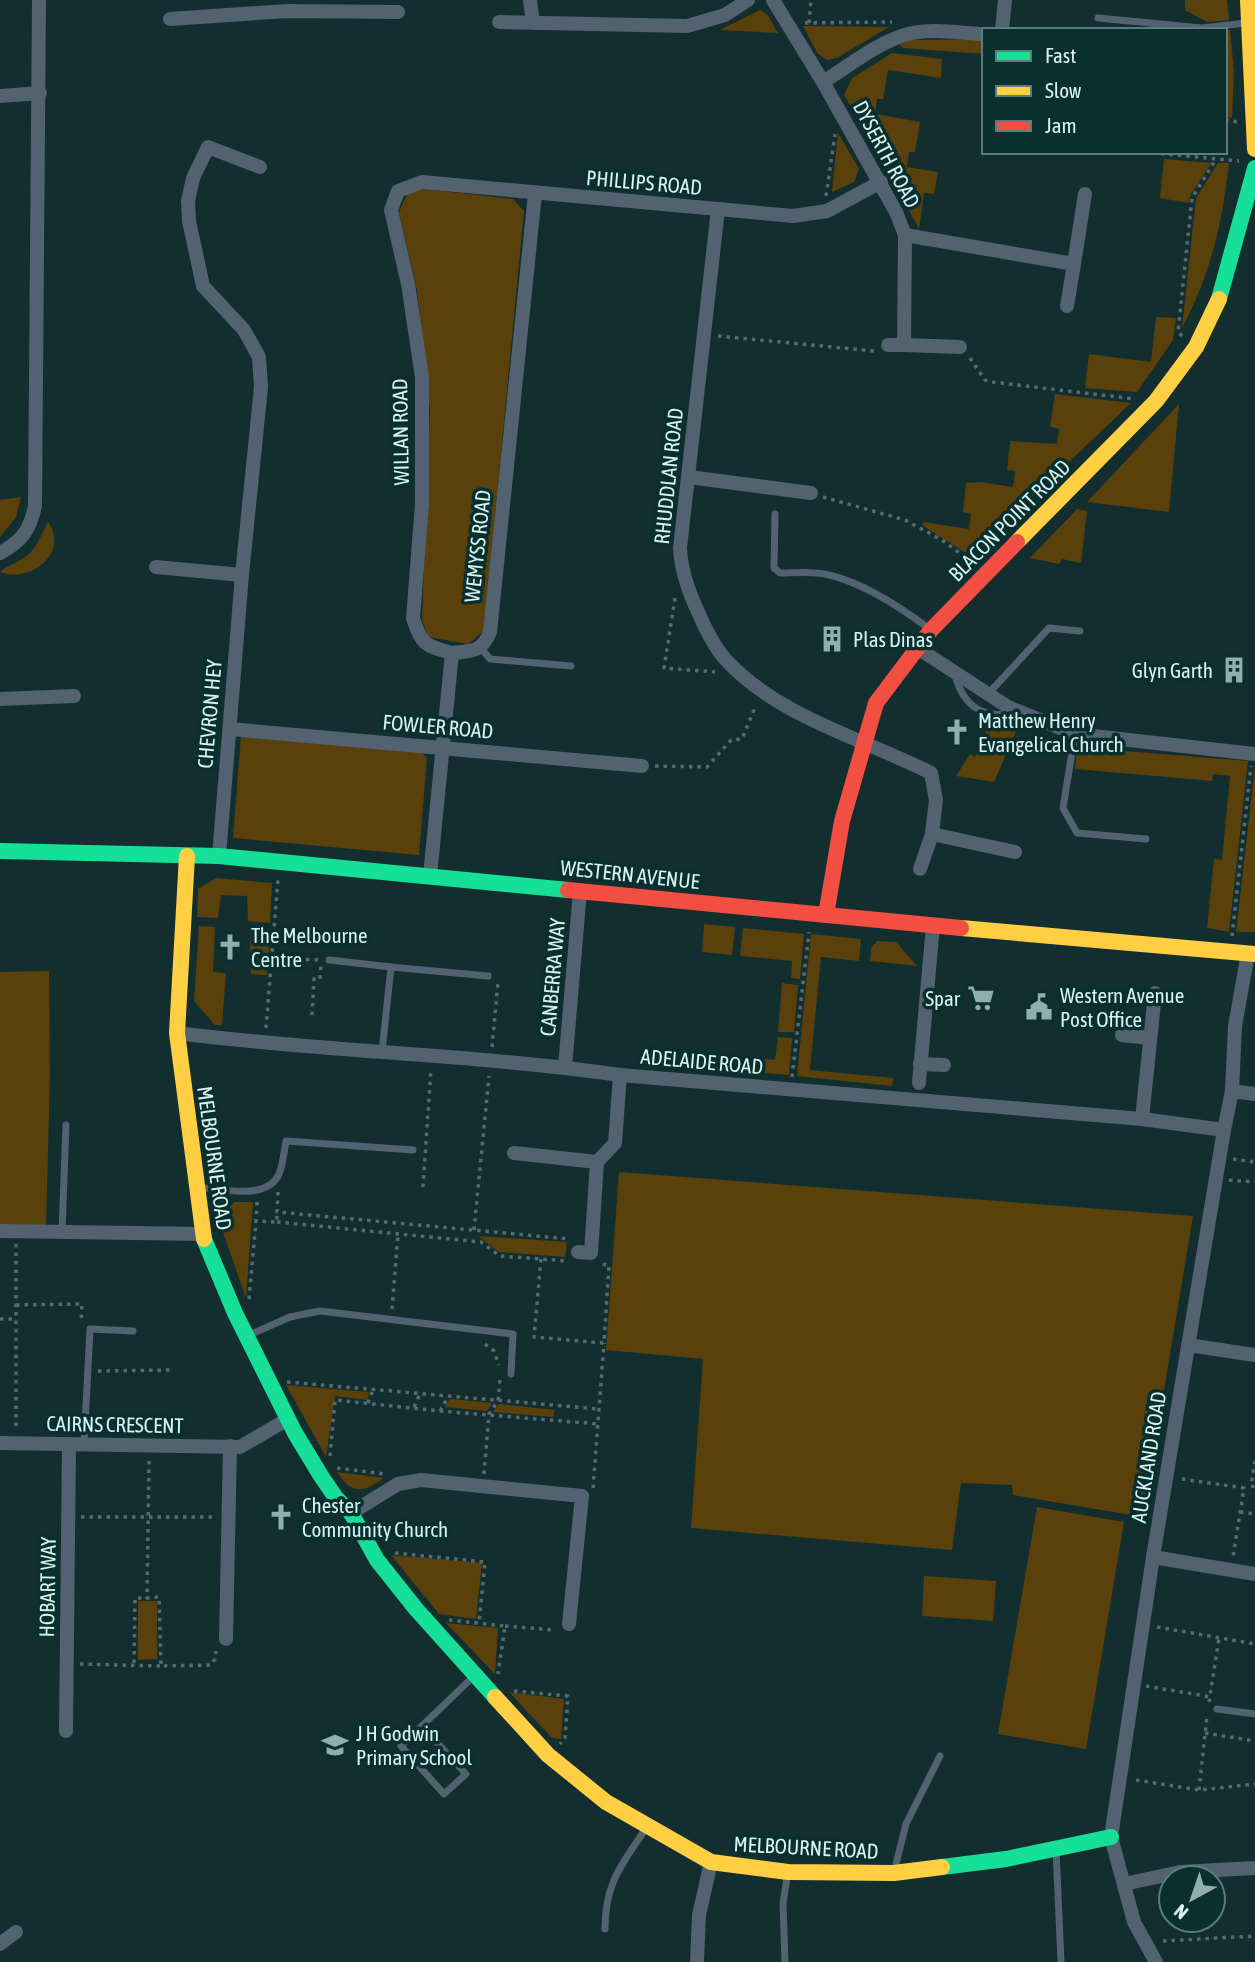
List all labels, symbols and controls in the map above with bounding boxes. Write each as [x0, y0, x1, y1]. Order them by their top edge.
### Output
legend [982, 28, 1227, 154]
text: Fast [1045, 43, 1076, 67]
text: Slow [1045, 78, 1082, 102]
street label: DYSERTH ROAD [849, 96, 925, 212]
text: Jam [1045, 113, 1077, 137]
street label: PHILLIPS ROAD [585, 165, 703, 199]
street label: WILLAN ROAD [387, 378, 413, 486]
street label: RHUDDLAN ROAD [649, 407, 687, 545]
street label: BLACON POINT ROAD [943, 454, 1075, 586]
street label: WEMYSS ROAD [459, 489, 495, 603]
building icon: Plas Dinas [817, 624, 847, 654]
place label: Plas Dinas [853, 627, 933, 651]
building icon: Glyn Garth [1219, 655, 1249, 685]
street label: CHEVRON HEY [192, 658, 226, 769]
place label: Glyn Garth [1132, 658, 1213, 682]
place label: Matthew Henry Evangelical Church [978, 708, 1124, 756]
street label: FOWLER ROAD [382, 709, 494, 743]
church icon: Matthew Henry Evangelical Church [942, 717, 972, 747]
street label: WESTERN AVENUE [559, 855, 701, 893]
street label: CANBERRA WAY [535, 916, 569, 1037]
place label: The Melbourne Centre [251, 923, 367, 971]
church icon: The Melbourne Centre [215, 932, 245, 962]
supermarket icon: Spar [966, 983, 996, 1013]
place label: Western Avenue Post Office [1060, 983, 1184, 1031]
place label: Spar [925, 986, 961, 1010]
public building icon: Western Avenue Post Office [1024, 992, 1054, 1022]
street label: ADELAIDE ROAD [640, 1044, 764, 1078]
street label: MELBOURNE ROAD [193, 1084, 237, 1232]
street label: AUCKLAND ROAD [1126, 1390, 1170, 1524]
street label: CAIRNS CRESCENT [46, 1411, 184, 1437]
place label: Chester Community Church [302, 1493, 448, 1541]
church icon: Chester Community Church [266, 1502, 296, 1532]
street label: HOBART WAY [34, 1536, 60, 1638]
place label: J H Godwin Primary School [356, 1721, 472, 1769]
school or university icon: J H Godwin Primary School [320, 1730, 350, 1760]
street label: MELBOURNE ROAD [733, 1831, 879, 1863]
north arrow [1157, 1864, 1227, 1934]
text: N [1170, 1900, 1192, 1924]

